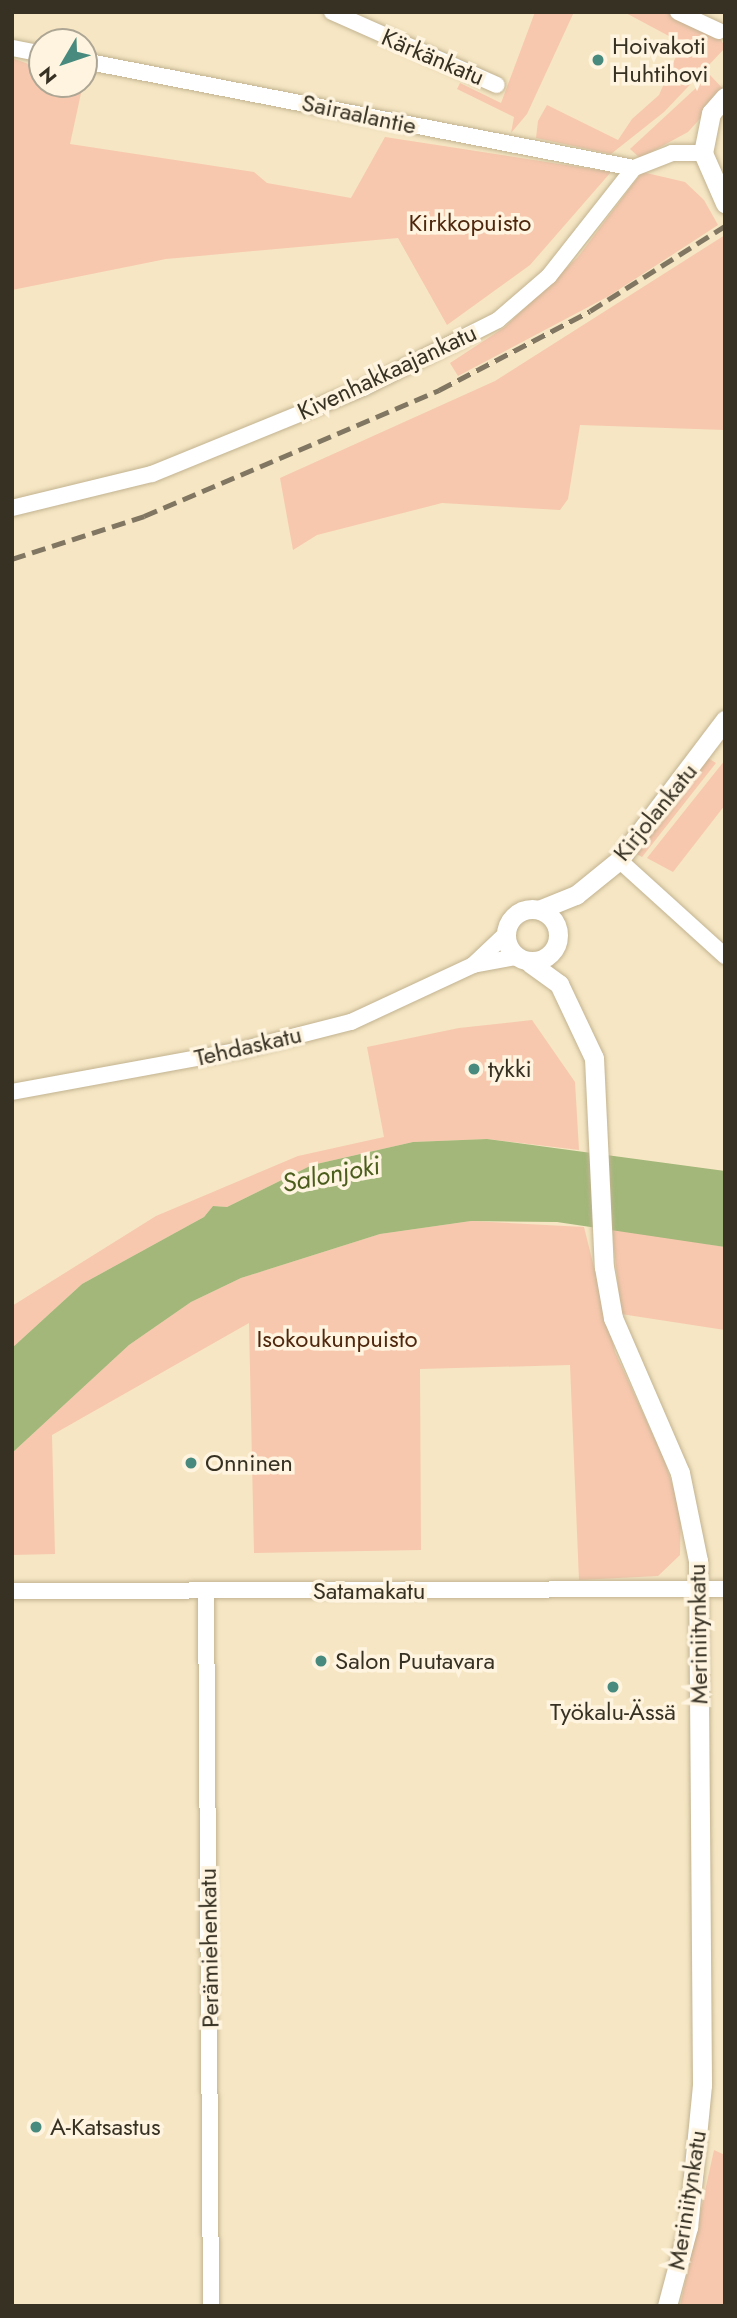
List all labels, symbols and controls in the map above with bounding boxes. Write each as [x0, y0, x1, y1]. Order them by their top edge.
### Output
street label: Kärkänkatu [377, 23, 489, 91]
north arrow [28, 28, 98, 98]
place label: Hoivakoti Huhtihovi [612, 32, 709, 88]
marker: Hoivakoti Huhtihovi [590, 52, 606, 68]
text: N [33, 61, 63, 90]
street label: Sairaalantie [299, 88, 419, 140]
park label: Kirkkopuisto [409, 209, 531, 237]
street label: Kivenhakkaajankatu [293, 318, 481, 426]
street label: Kirjolankatu [607, 757, 703, 867]
street label: Tehdaskatu [192, 1020, 304, 1072]
place label: tykki [488, 1055, 532, 1083]
marker: tykki [466, 1061, 482, 1077]
water label: Salonjoki [280, 1150, 382, 1200]
park label: Isokoukunpuisto [256, 1325, 418, 1353]
place label: Onninen [205, 1449, 293, 1477]
marker: Onninen [183, 1455, 199, 1471]
street label: Meriniitynkatu [682, 1563, 714, 1705]
street label: Satamakatu [313, 1577, 425, 1605]
place label: Salon Puutavara [335, 1647, 495, 1675]
marker: Salon Puutavara [313, 1653, 329, 1669]
marker: Työkalu-Ässä [605, 1679, 621, 1695]
place label: Työkalu-Ässä [550, 1698, 676, 1726]
street label: Perämiehenkatu [193, 1868, 225, 2028]
place label: A-Katsastus [50, 2113, 161, 2141]
marker: A-Katsastus [28, 2119, 44, 2135]
street label: Meriniitynkatu [662, 2128, 712, 2272]

